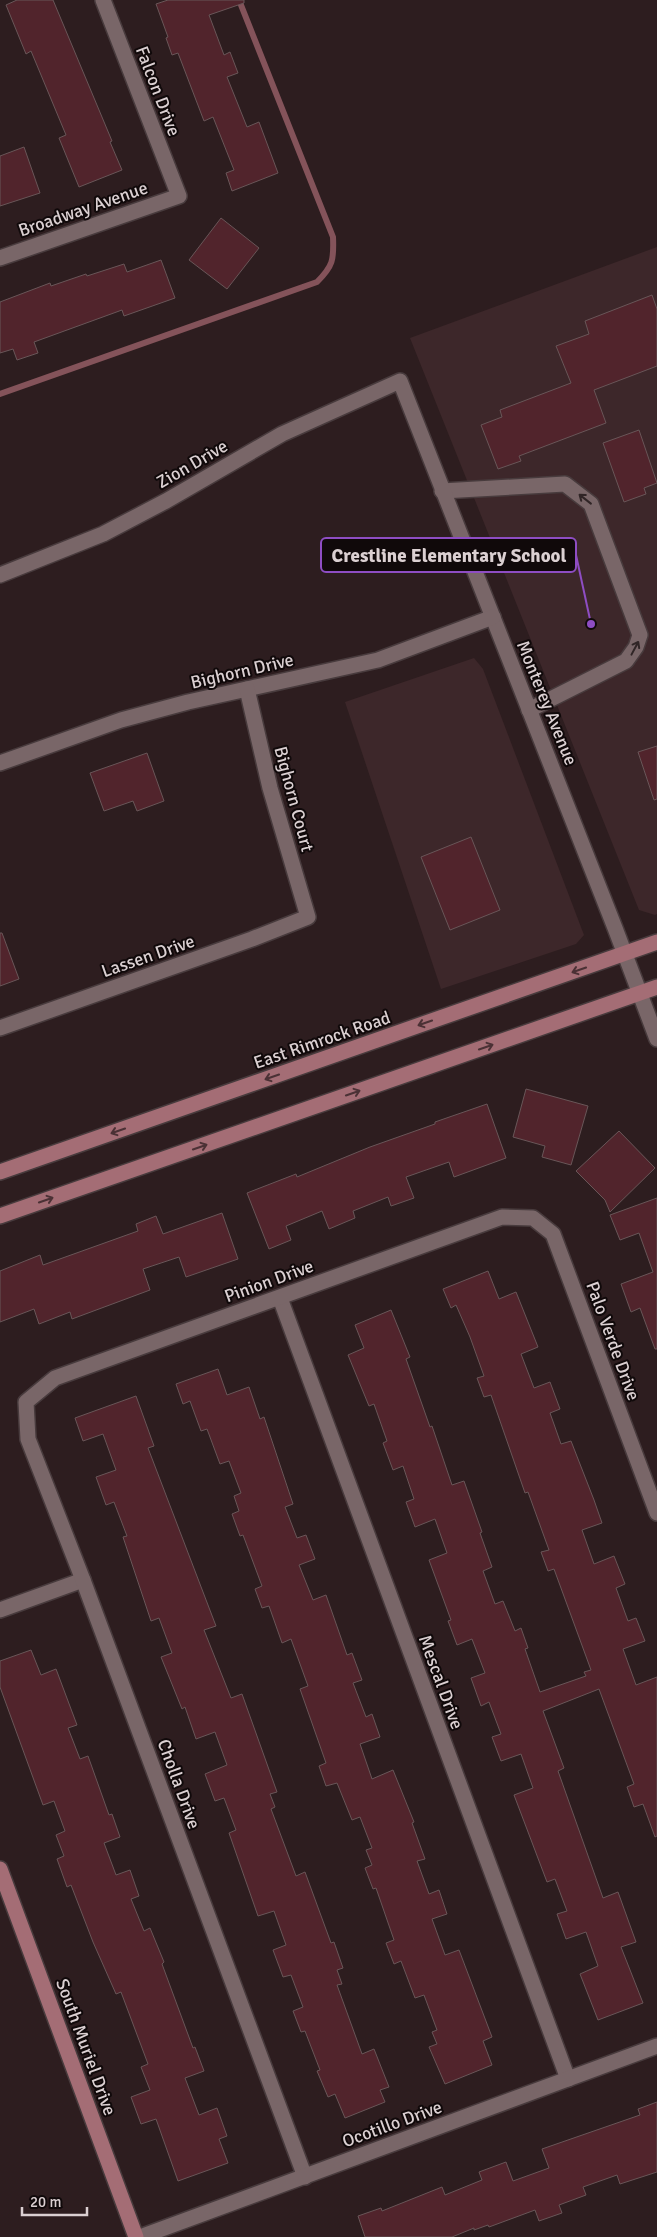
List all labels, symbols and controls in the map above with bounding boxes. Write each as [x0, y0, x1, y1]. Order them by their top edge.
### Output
street label: Falcon Drive [131, 43, 185, 139]
street label: Broadway Avenue [15, 177, 151, 241]
street label: Zion Drive [153, 435, 231, 493]
one-way arrow [578, 493, 591, 504]
callout: Crestline Elementary School [321, 538, 576, 572]
text: Crestline Elementary School [332, 544, 566, 568]
street label: Monterey Avenue [512, 637, 582, 769]
one-way arrow [630, 640, 640, 655]
street label: Bighorn Drive [188, 648, 296, 694]
street label: Bighorn Court [269, 744, 319, 854]
street label: Lassen Drive [98, 930, 198, 982]
one-way arrow [571, 966, 587, 975]
street label: East Rimrock Road [251, 1006, 393, 1074]
one-way arrow [417, 1019, 433, 1029]
one-way arrow [478, 1042, 494, 1051]
one-way arrow [265, 1073, 280, 1082]
one-way arrow [345, 1088, 360, 1097]
one-way arrow [111, 1127, 127, 1136]
one-way arrow [191, 1142, 207, 1151]
one-way arrow [38, 1195, 53, 1204]
street label: Pinion Drive [221, 1255, 317, 1307]
street label: Palo Verde Drive [581, 1278, 645, 1404]
street label: Mescal Drive [414, 1632, 468, 1732]
street label: Cholla Drive [153, 1736, 205, 1832]
street label: South Muriel Drive [51, 1976, 121, 2118]
street label: Ocotillo Drive [339, 2096, 445, 2152]
scale bar [22, 2184, 88, 2216]
text: 20 m [30, 2193, 61, 2211]

